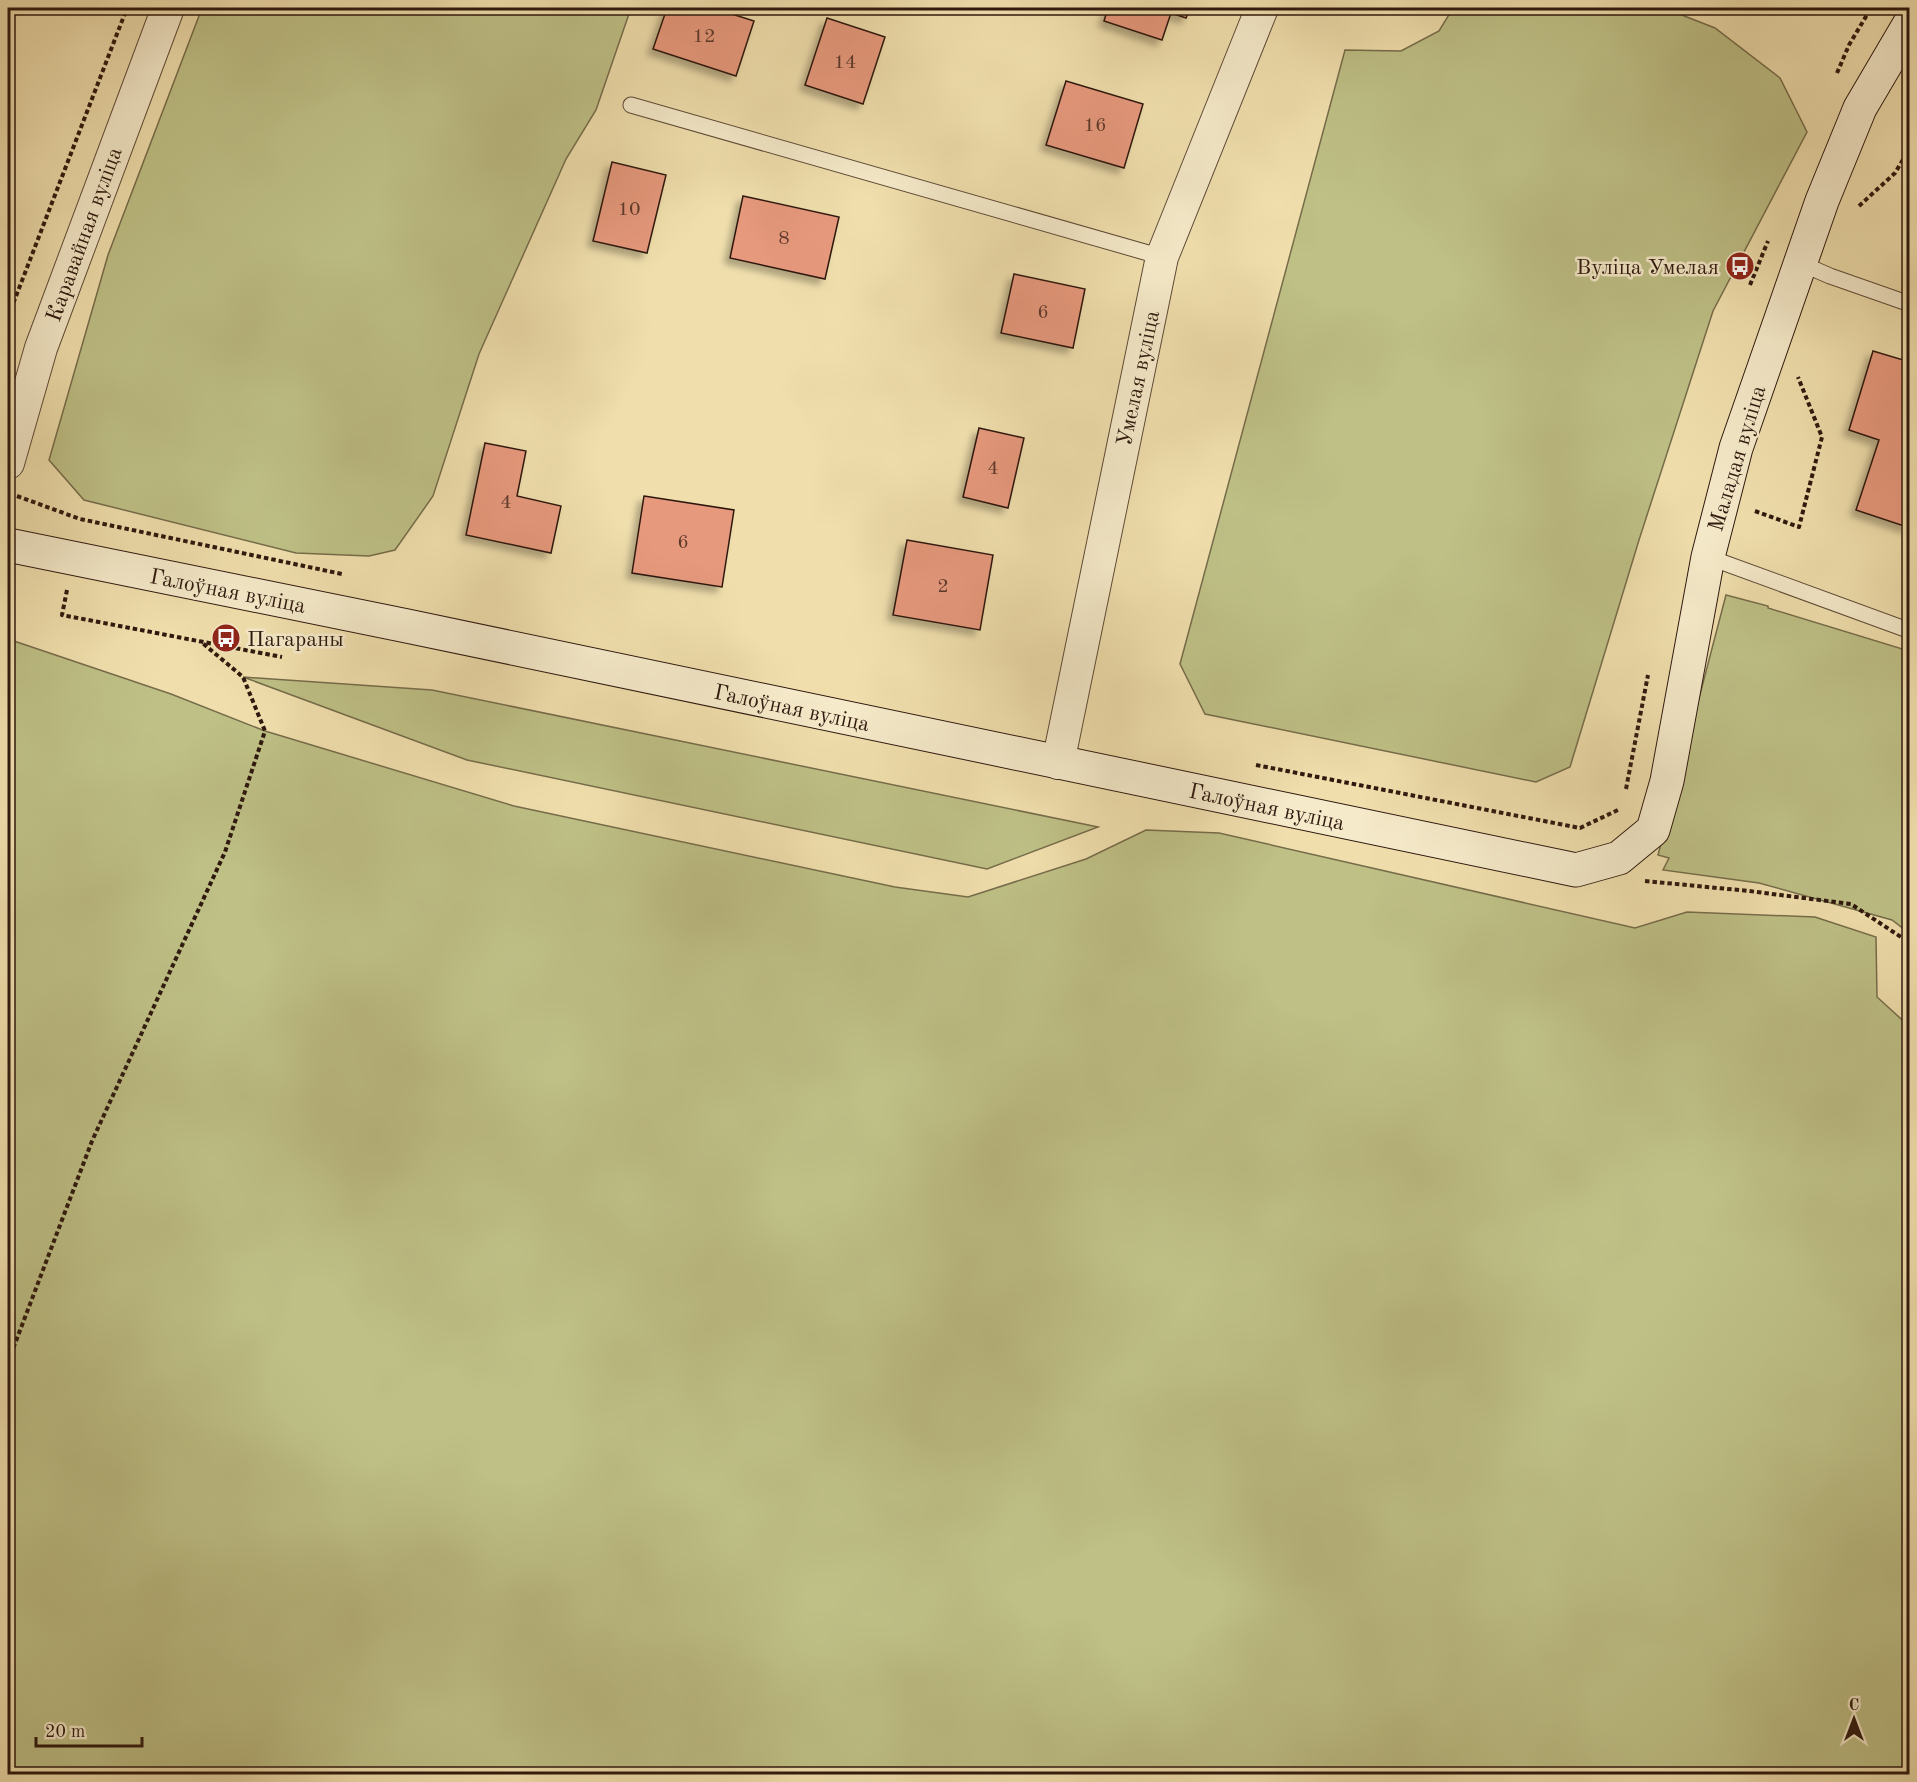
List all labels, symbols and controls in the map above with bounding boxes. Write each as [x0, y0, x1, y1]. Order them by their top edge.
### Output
house number: 12 [692, 27, 716, 47]
house number: 14 [833, 53, 857, 73]
house number: 16 [1083, 116, 1107, 136]
street label: Каравайная вуліца [43, 144, 127, 325]
house number: 10 [617, 200, 641, 220]
house number: 8 [778, 229, 790, 249]
bus stop icon: Вуліца Умелая [1724, 250, 1756, 282]
place label: Вуліца Умелая [1576, 257, 1719, 279]
house number: 6 [1037, 303, 1049, 323]
street label: Умелая вуліца [1114, 308, 1164, 448]
street label: Маладая вуліца [1705, 383, 1771, 534]
house number: 4 [987, 459, 999, 479]
house number: 4 [500, 493, 512, 513]
house number: 6 [677, 533, 689, 553]
street label: Галоўная вуліца [148, 566, 308, 618]
house number: 2 [937, 577, 949, 597]
bus stop icon: Пагараны [210, 622, 242, 654]
place label: Пагараны [247, 629, 344, 651]
street label: Галоўная вуліца [712, 682, 872, 736]
street label: Галоўная вуліца [1187, 781, 1347, 835]
north arrow [1824, 1689, 1884, 1749]
text: С [1849, 1698, 1859, 1714]
scale bar [36, 1710, 142, 1748]
text: 20 m [45, 1723, 85, 1741]

